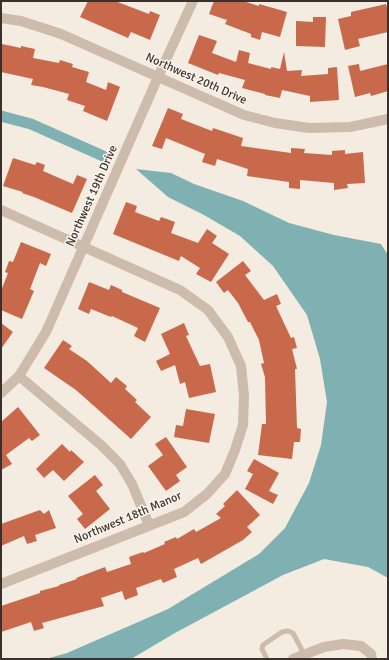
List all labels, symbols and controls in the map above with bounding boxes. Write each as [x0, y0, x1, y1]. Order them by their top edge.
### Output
street label: Northwest 20th Drive [143, 50, 249, 108]
street label: Northwest 19th Drive [63, 143, 121, 249]
street label: Northwest 18th Manor [72, 489, 184, 547]

